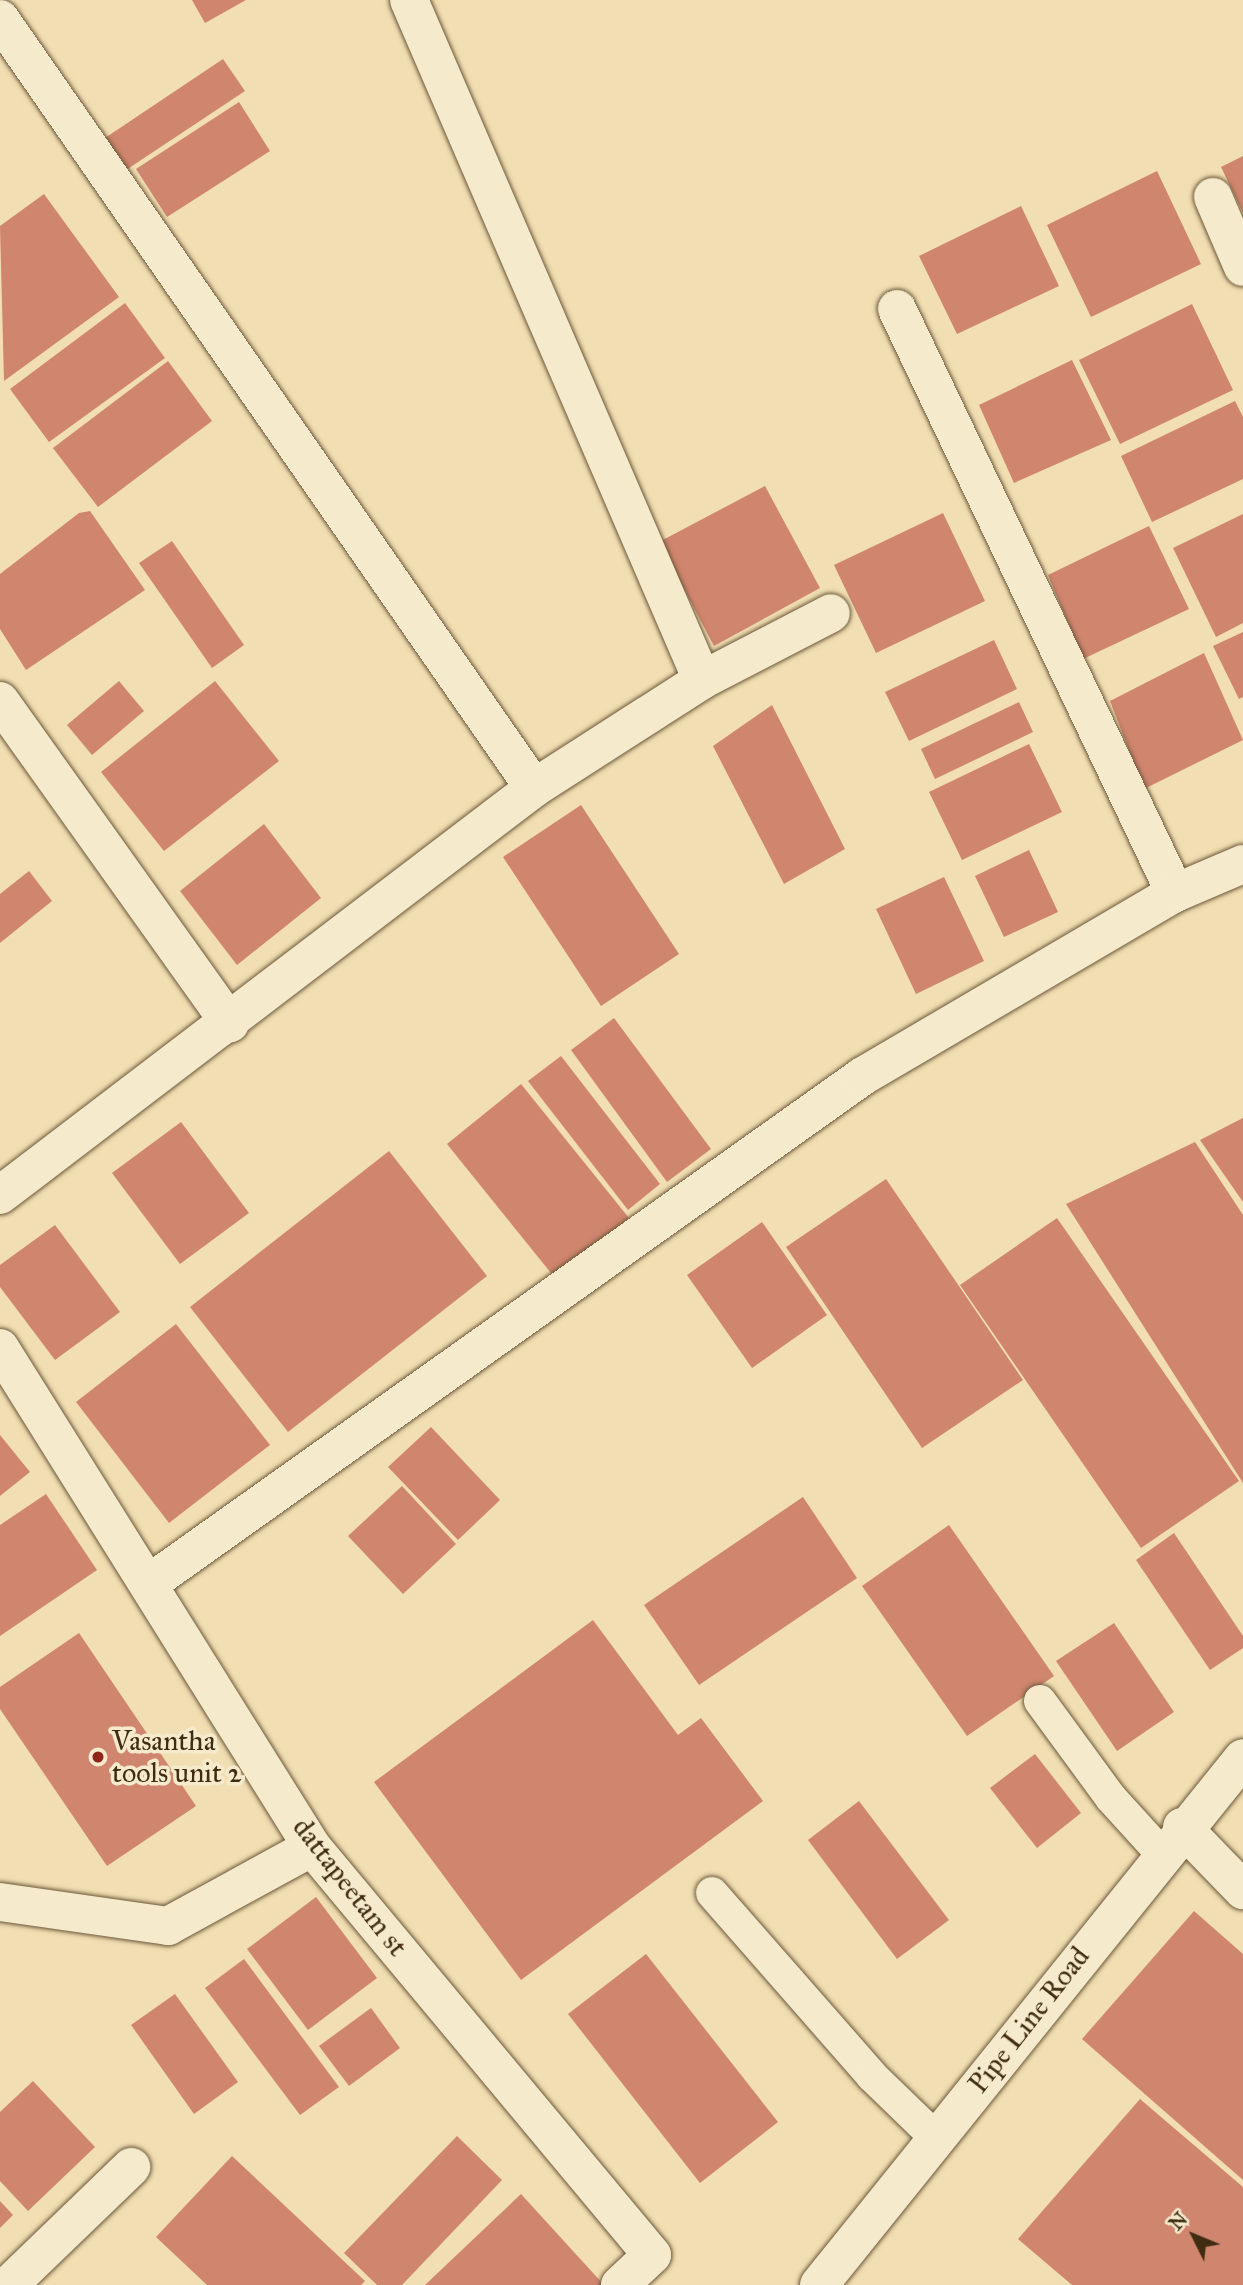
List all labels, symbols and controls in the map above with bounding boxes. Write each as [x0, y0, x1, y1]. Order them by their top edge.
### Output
place label: Vasantha tools unit 2 [112, 1724, 242, 1790]
marker: Vasantha tools unit 2 [90, 1749, 106, 1765]
street label: dattapeetam st [286, 1811, 414, 1963]
street label: Pipe Line Road [961, 1940, 1097, 2100]
north arrow [1159, 2201, 1229, 2271]
text: N [1164, 2208, 1192, 2235]

